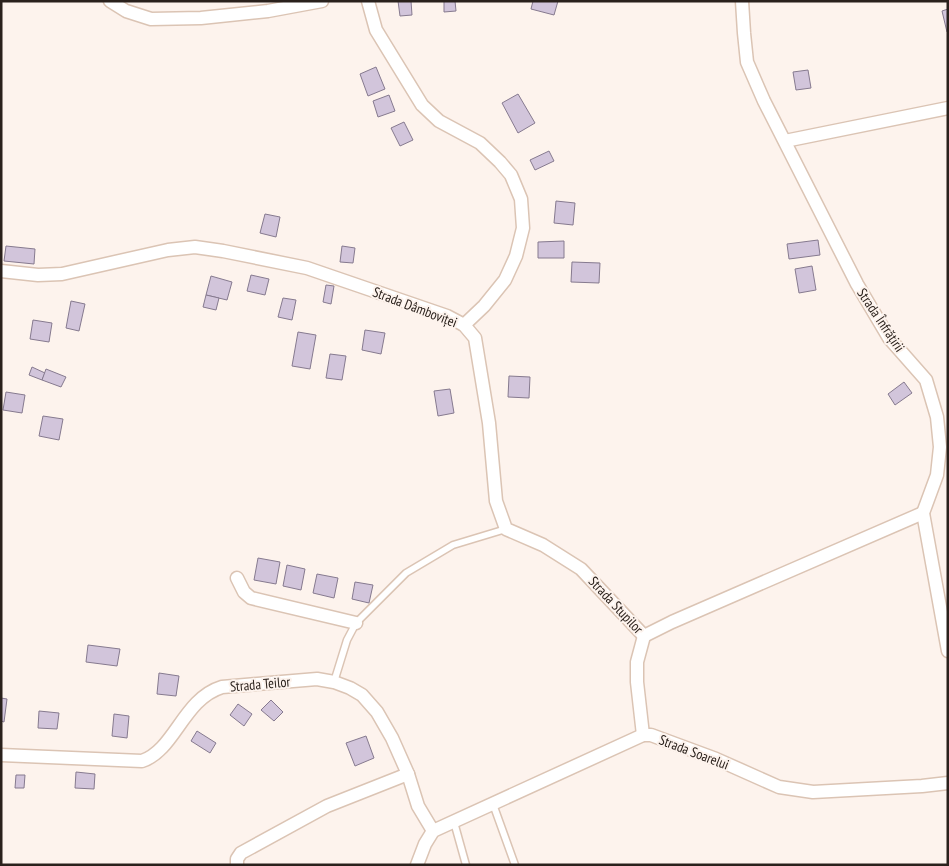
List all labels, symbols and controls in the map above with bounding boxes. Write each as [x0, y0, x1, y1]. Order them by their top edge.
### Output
street label: Strada Dâmboviței [370, 283, 460, 331]
street label: Strada Înfrățirii [853, 285, 909, 355]
street label: Strada Stupilor [585, 572, 647, 638]
street label: Strada Teilor [229, 672, 291, 696]
street label: Strada Soarelui [656, 730, 732, 774]

